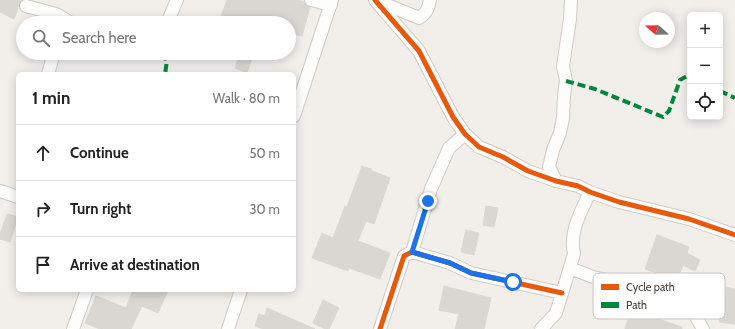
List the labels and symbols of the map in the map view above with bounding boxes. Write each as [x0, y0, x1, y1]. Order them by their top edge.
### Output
north arrow [639, 12, 675, 48]
route end [419, 192, 437, 210]
route start [504, 273, 522, 291]
legend [593, 273, 725, 319]
text: Cycle path [626, 280, 675, 294]
text: Path [626, 298, 647, 312]

